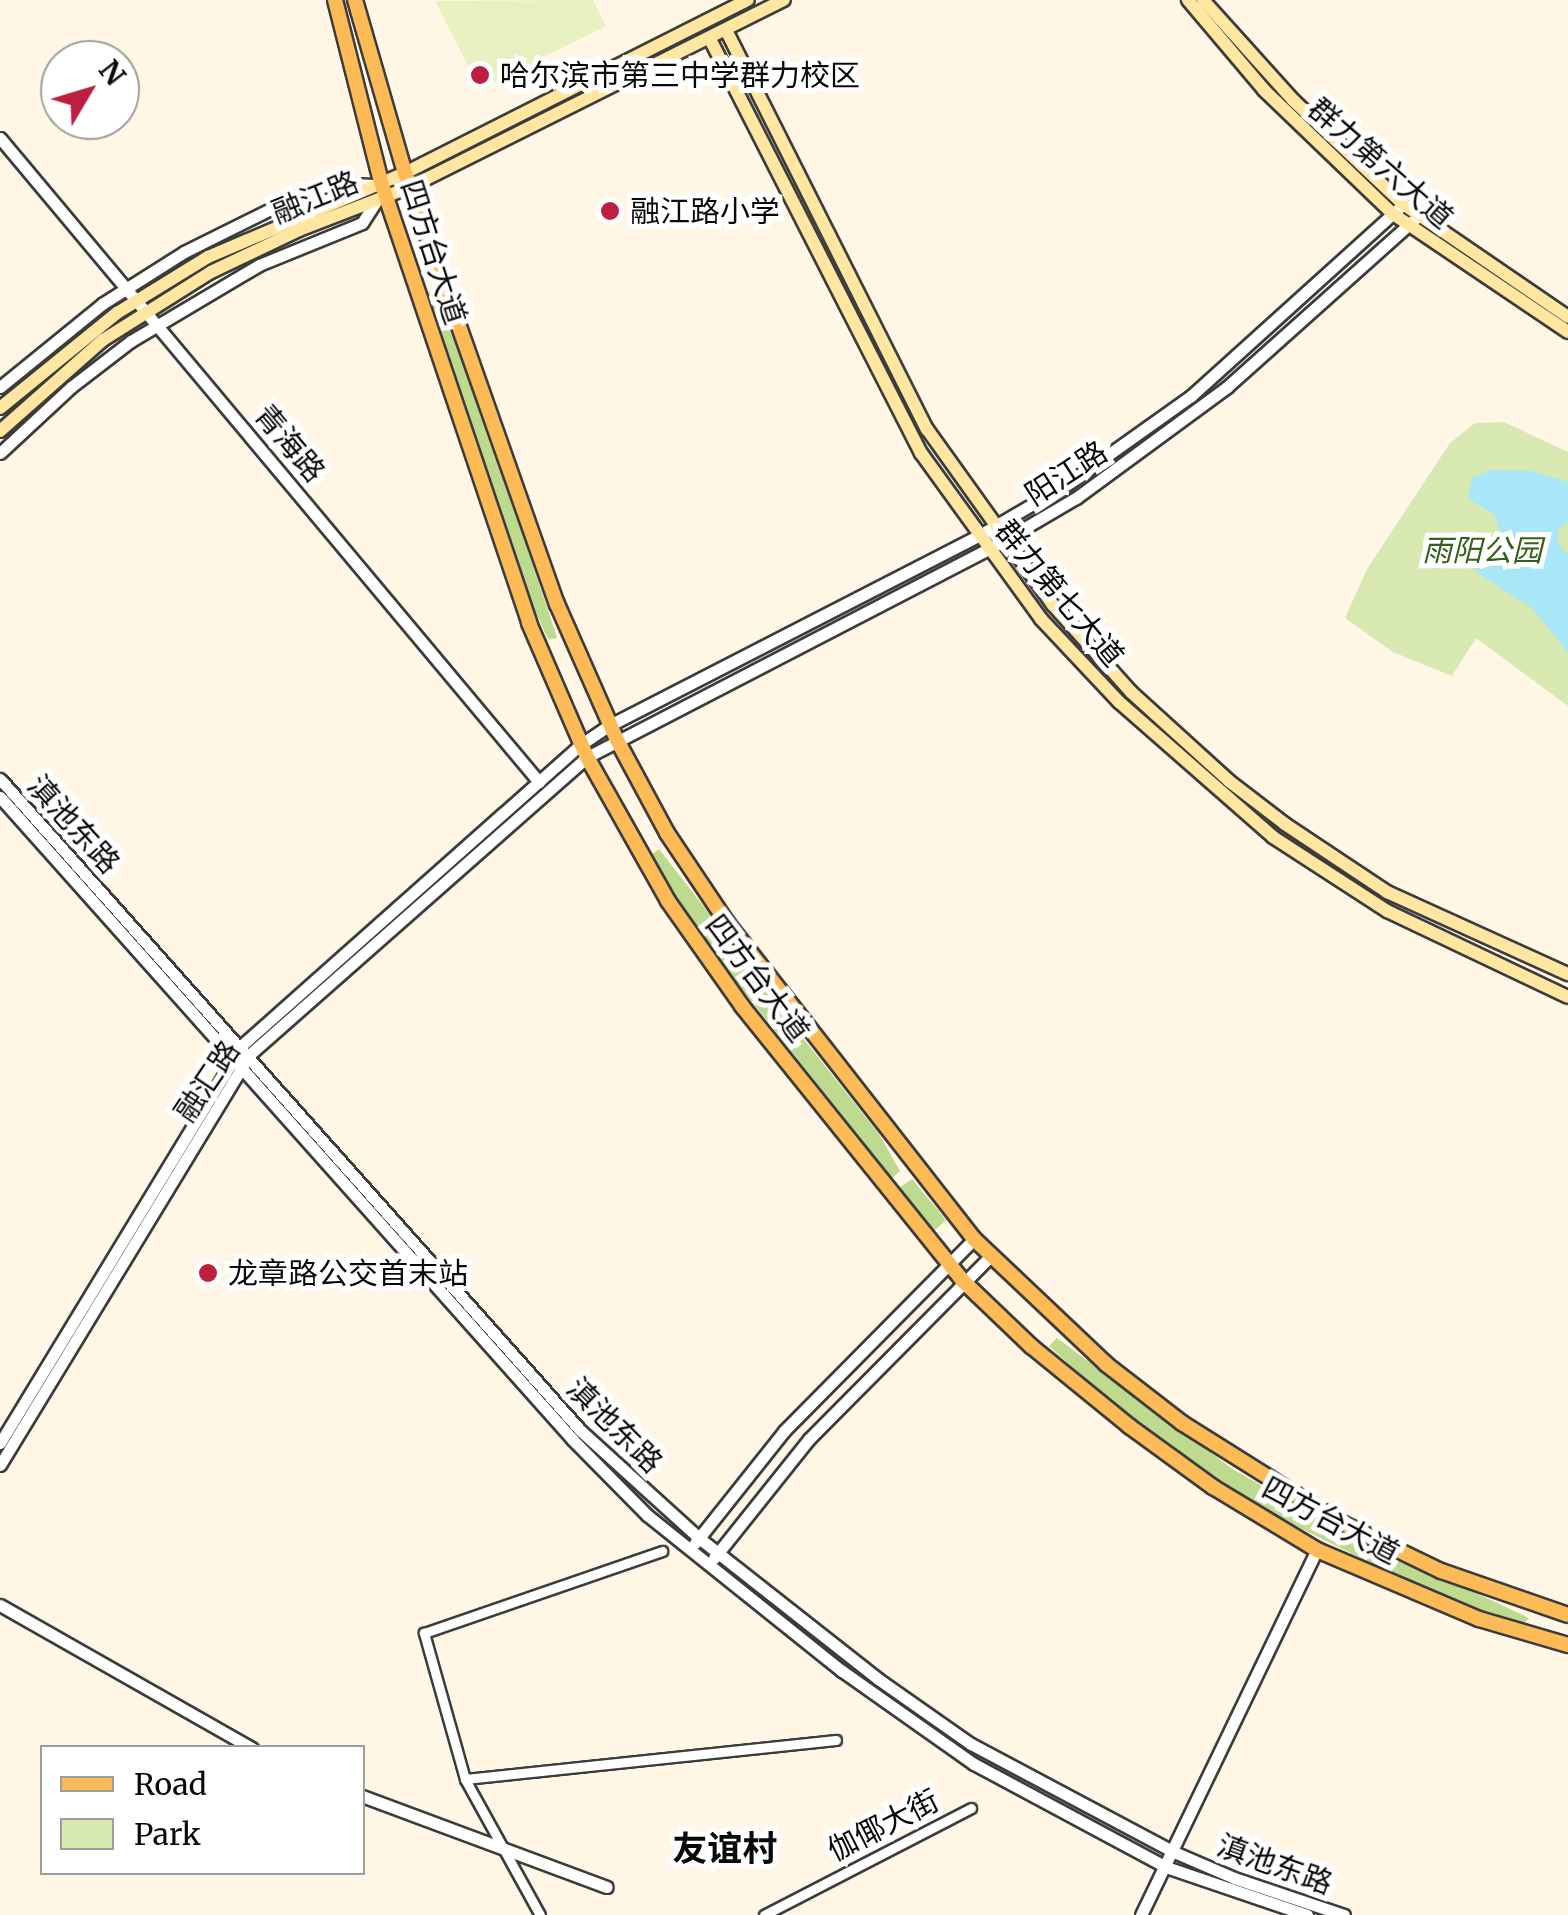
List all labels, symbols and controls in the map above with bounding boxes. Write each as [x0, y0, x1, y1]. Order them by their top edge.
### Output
north arrow [40, 40, 140, 140]
text: N [91, 53, 133, 93]
place label: 哈尔滨市第三中学群力校区 [500, 57, 860, 93]
marker: 哈尔滨市第三中学群力校区 [469, 64, 491, 86]
street label: 群力第六大道 [1301, 90, 1461, 236]
street label: 融江路 [267, 163, 363, 231]
street label: 四方台大道 [394, 175, 474, 329]
place label: 融江路小学 [630, 193, 780, 229]
marker: 融江路小学 [599, 200, 621, 222]
street label: 青海路 [247, 397, 333, 489]
street label: 阳江路 [1018, 433, 1114, 513]
street label: 群力第七大道 [988, 512, 1132, 674]
park label: 雨阳公园 [1422, 532, 1542, 568]
street label: 滇池东路 [20, 767, 128, 881]
street label: 四方台大道 [698, 907, 818, 1049]
street label: 融汇路 [167, 1034, 247, 1128]
place label: 龙章路公交首末站 [228, 1255, 468, 1291]
marker: 龙章路公交首末站 [197, 1262, 219, 1284]
street label: 滇池东路 [560, 1370, 670, 1480]
street label: 四方台大道 [1256, 1469, 1406, 1571]
legend [40, 1745, 365, 1875]
text: Road [134, 1765, 207, 1803]
street label: 伽倻大街 [821, 1782, 945, 1868]
text: Park [134, 1815, 201, 1853]
street label: 滇池东路 [1212, 1827, 1338, 1901]
district label: 友谊村 [673, 1828, 777, 1870]

